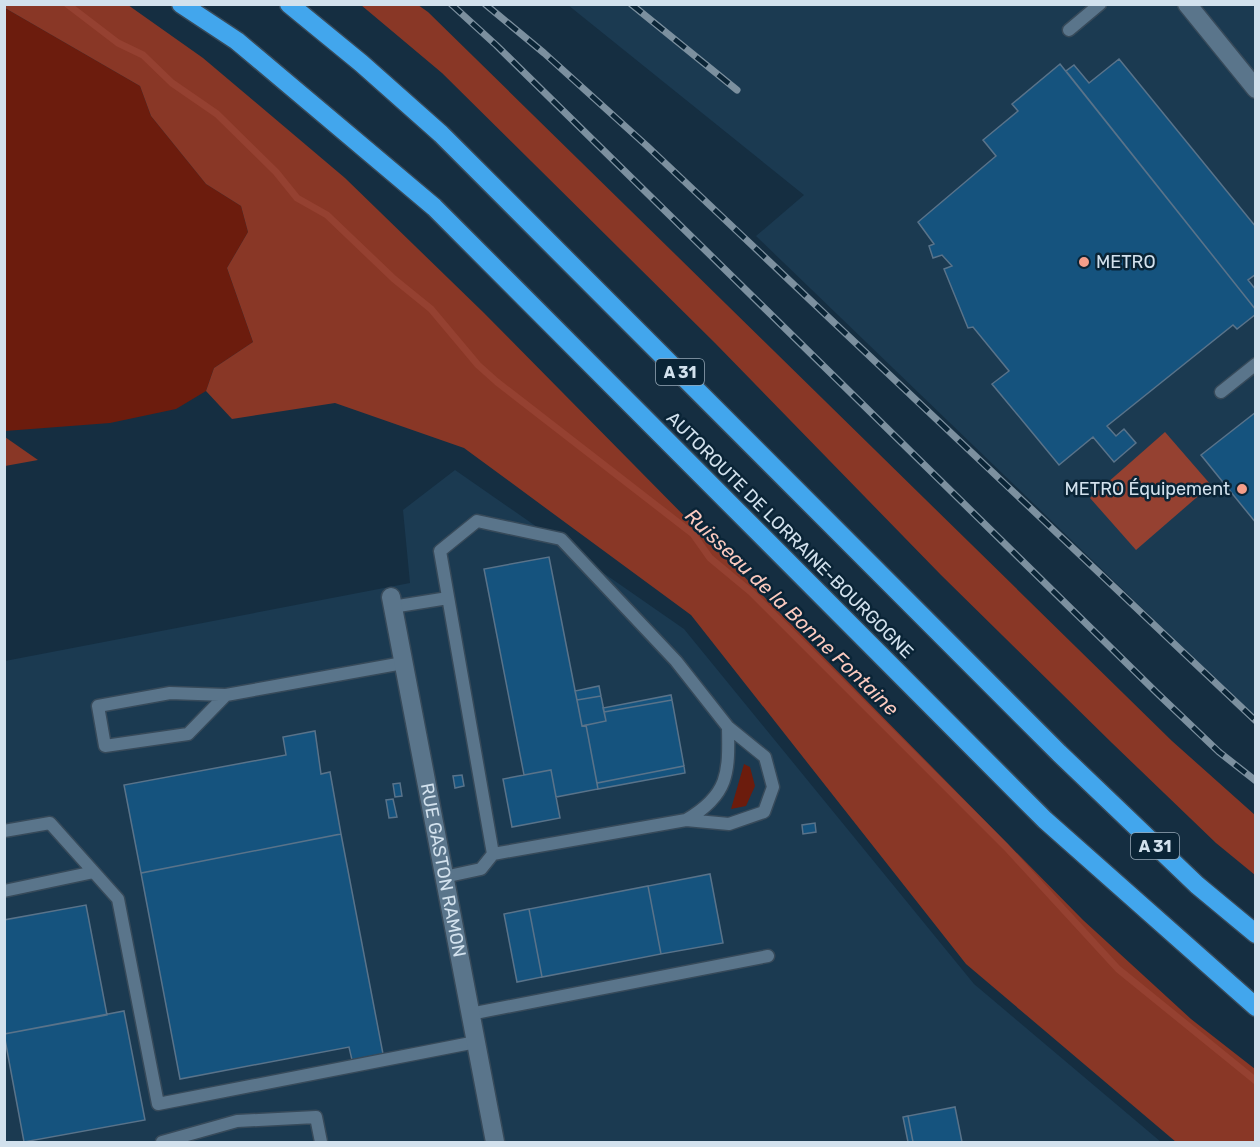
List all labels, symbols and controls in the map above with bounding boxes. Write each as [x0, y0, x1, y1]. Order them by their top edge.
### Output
place label: METRO [1096, 251, 1156, 273]
marker: METRO [1077, 255, 1091, 269]
road number: A 31 [656, 359, 704, 385]
street label: AUTOROUTE DE LORRAINE-BOURGOGNE [662, 407, 918, 663]
place label: METRO Équipement [1065, 478, 1230, 500]
marker: METRO Équipement [1235, 482, 1249, 496]
water label: Ruisseau de la Bonne Fontaine [680, 503, 904, 721]
street label: RUE GASTON RAMON [416, 781, 470, 959]
road number: A 31 [1131, 833, 1179, 859]

